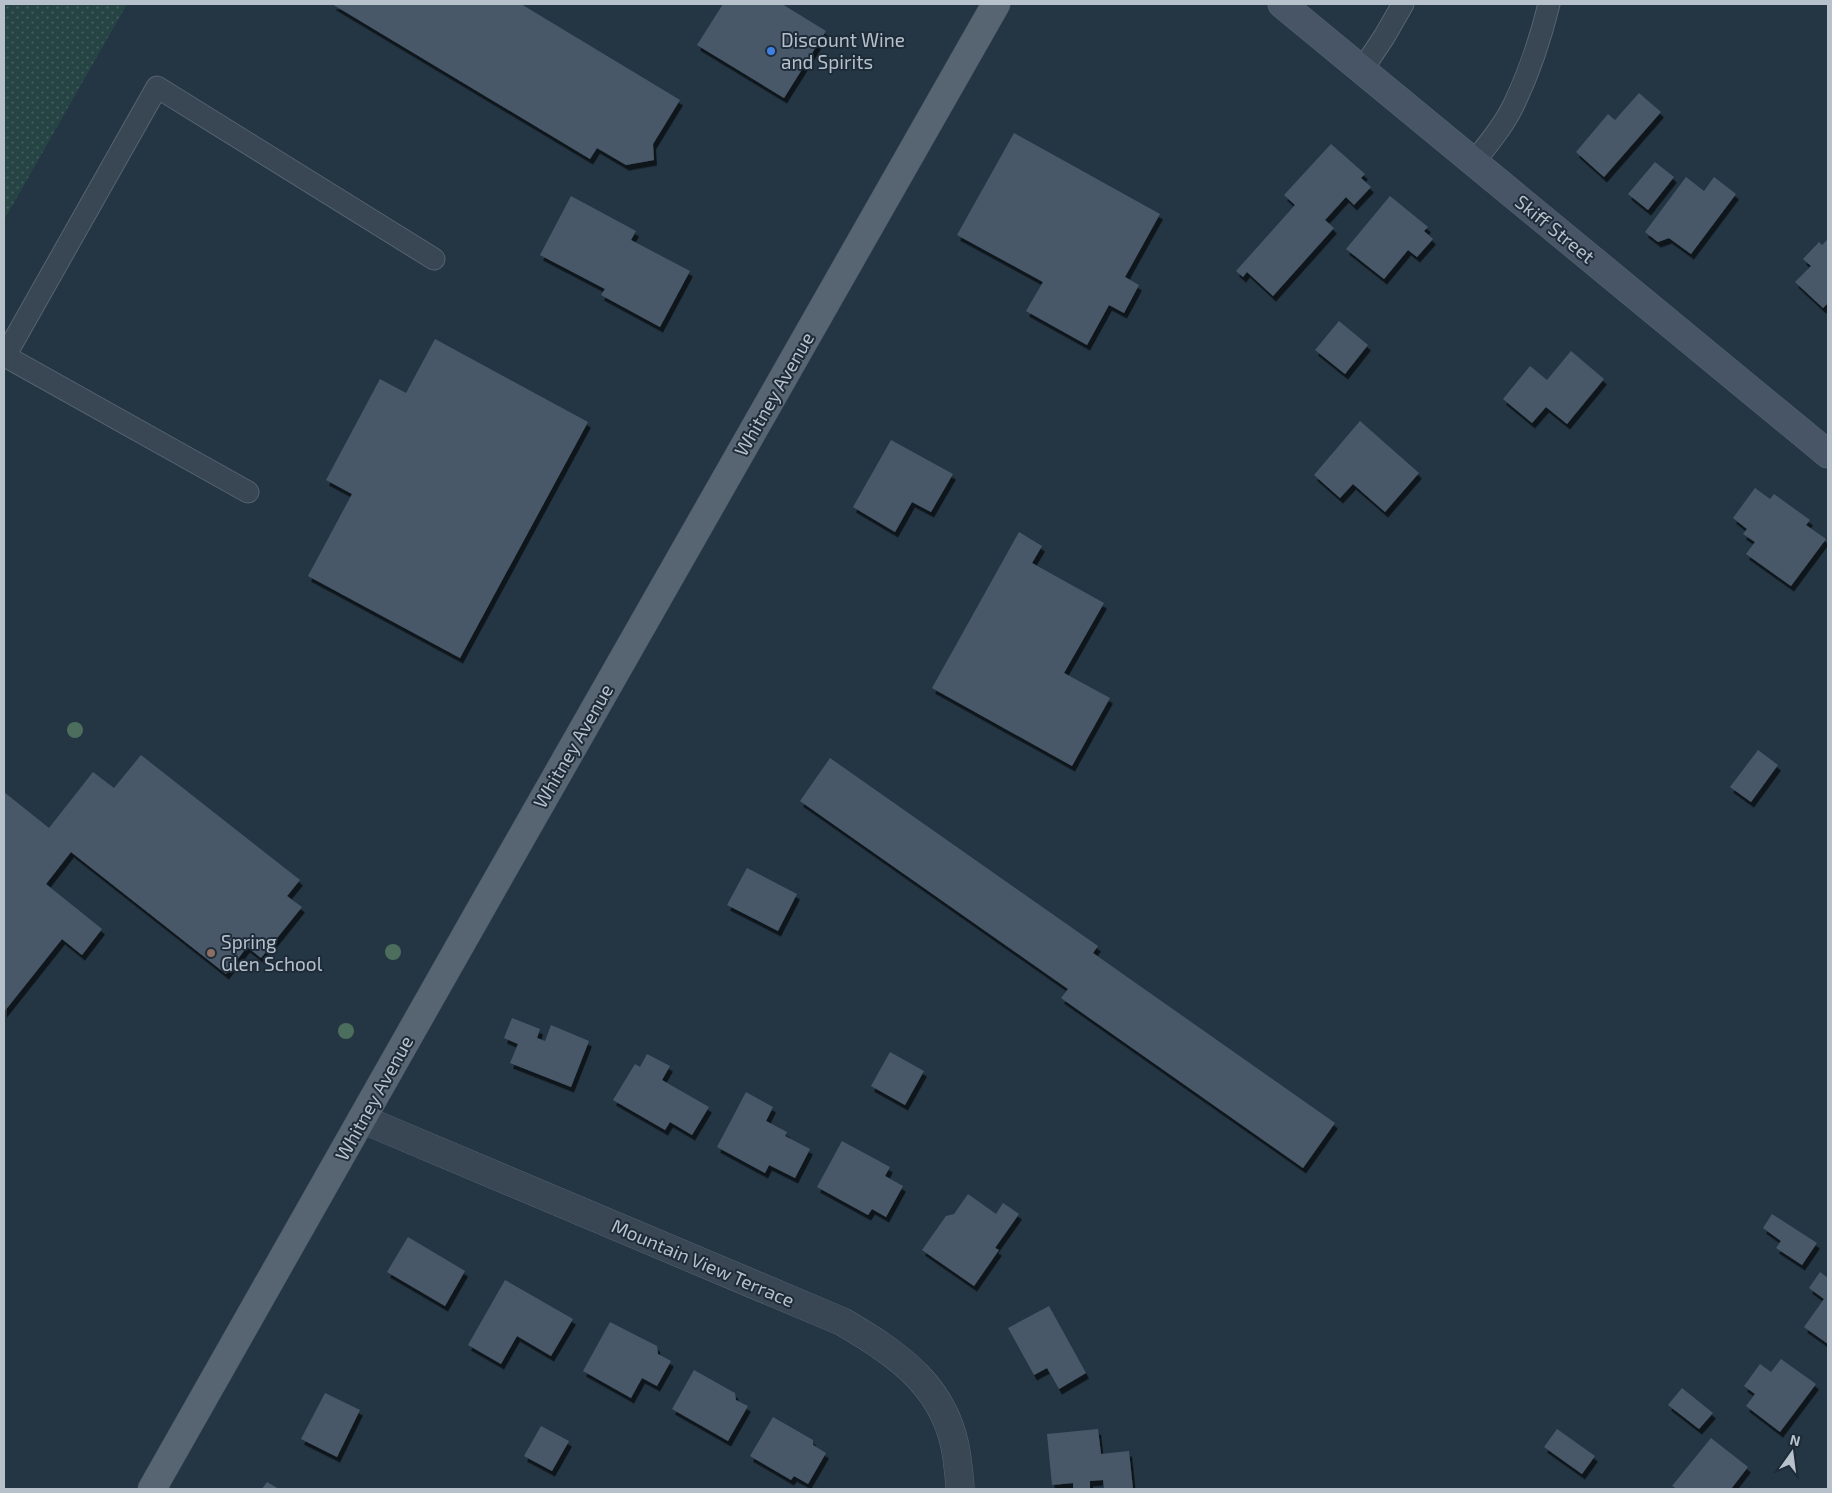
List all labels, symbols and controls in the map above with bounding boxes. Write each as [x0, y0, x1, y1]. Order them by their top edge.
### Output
place label: Discount Wine and Spirits [781, 28, 905, 73]
marker: Discount Wine and Spirits [765, 45, 777, 57]
street label: Skiff Street [1511, 190, 1600, 268]
street label: Whitney Avenue [729, 328, 818, 460]
street label: Whitney Avenue [528, 680, 617, 812]
place label: Spring Glen School [221, 930, 323, 975]
marker: Spring Glen School [205, 947, 217, 959]
street label: Whitney Avenue [330, 1031, 417, 1164]
street label: Mountain View Terrace [608, 1214, 798, 1311]
north arrow [1767, 1428, 1817, 1478]
text: N [1788, 1430, 1802, 1449]

